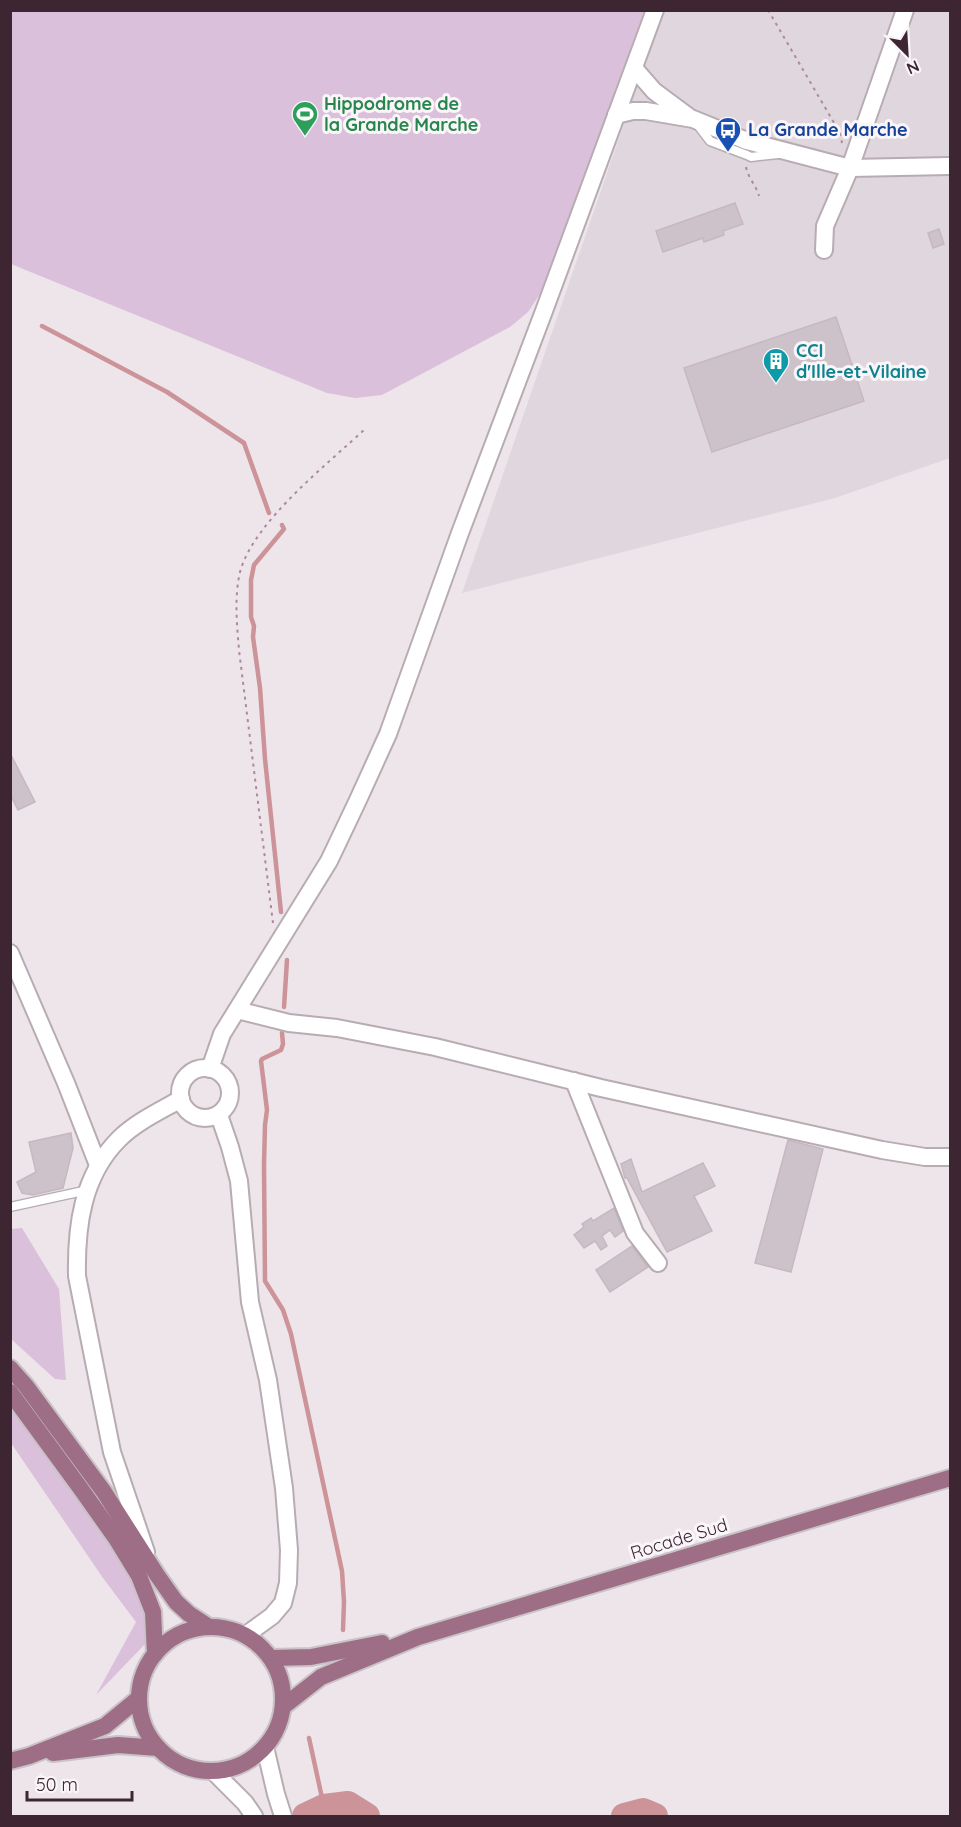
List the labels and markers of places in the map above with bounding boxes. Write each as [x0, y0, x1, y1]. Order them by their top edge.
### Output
place label: Hippodrome de la Grande Marche [324, 92, 478, 136]
sports icon: Hippodrome de la Grande Marche [290, 99, 320, 137]
bus stop icon: La Grande Marche [713, 115, 743, 153]
place label: La Grande Marche [748, 118, 908, 141]
place label: CCI d'Ille-et-Vilaine [796, 339, 927, 383]
building icon: CCI d'Ille-et-Vilaine [761, 346, 791, 384]

